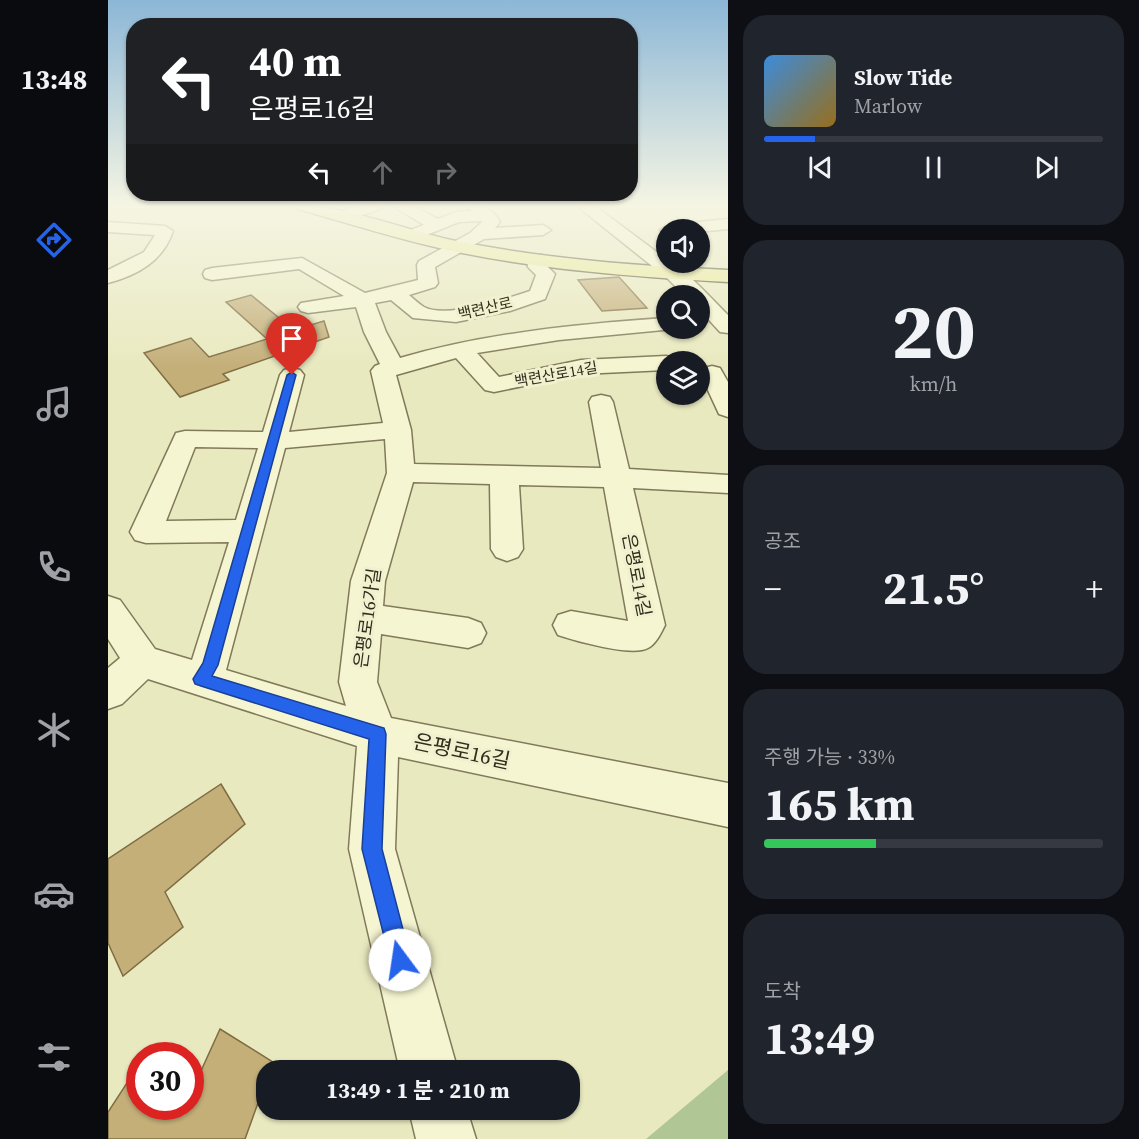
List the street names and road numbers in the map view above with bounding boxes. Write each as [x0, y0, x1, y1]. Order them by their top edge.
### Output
street label: 백련산로 [456, 292, 514, 324]
street label: 백련산로14길 [513, 356, 599, 392]
street label: 은평로14길 [617, 531, 657, 619]
street label: 은평로16가길 [348, 566, 386, 670]
street label: 은평로16길 [411, 727, 513, 775]

